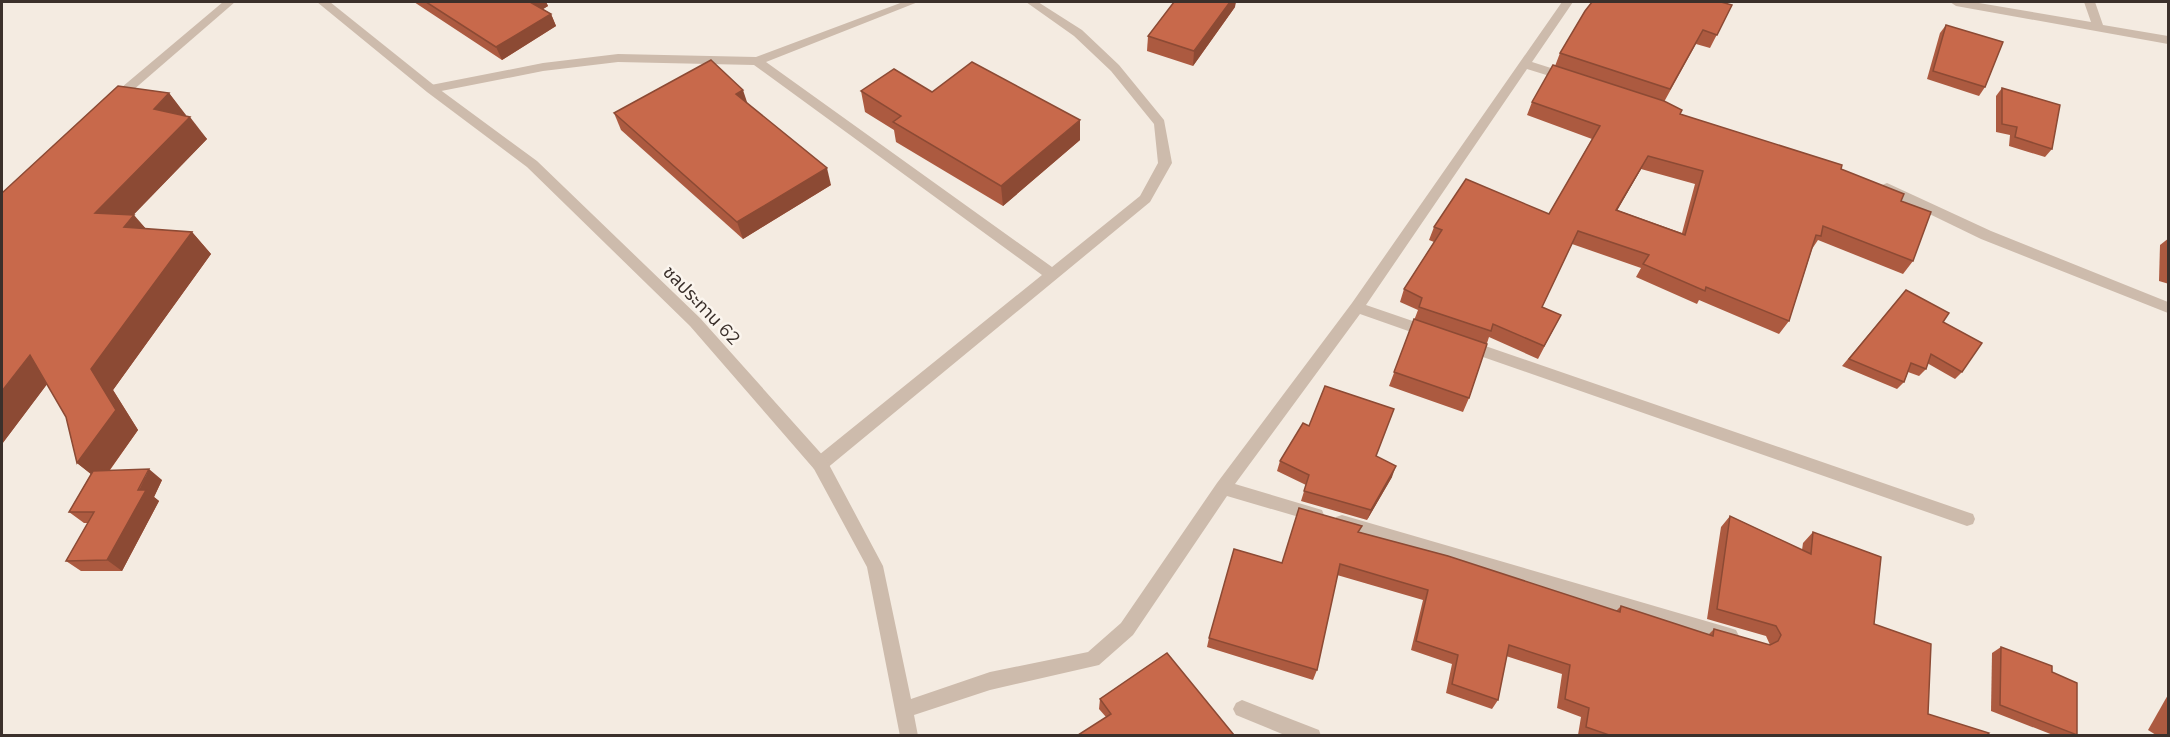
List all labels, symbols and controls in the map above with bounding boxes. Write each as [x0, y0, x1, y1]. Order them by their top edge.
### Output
street label: ชลประทาน 62 [658, 260, 746, 350]

